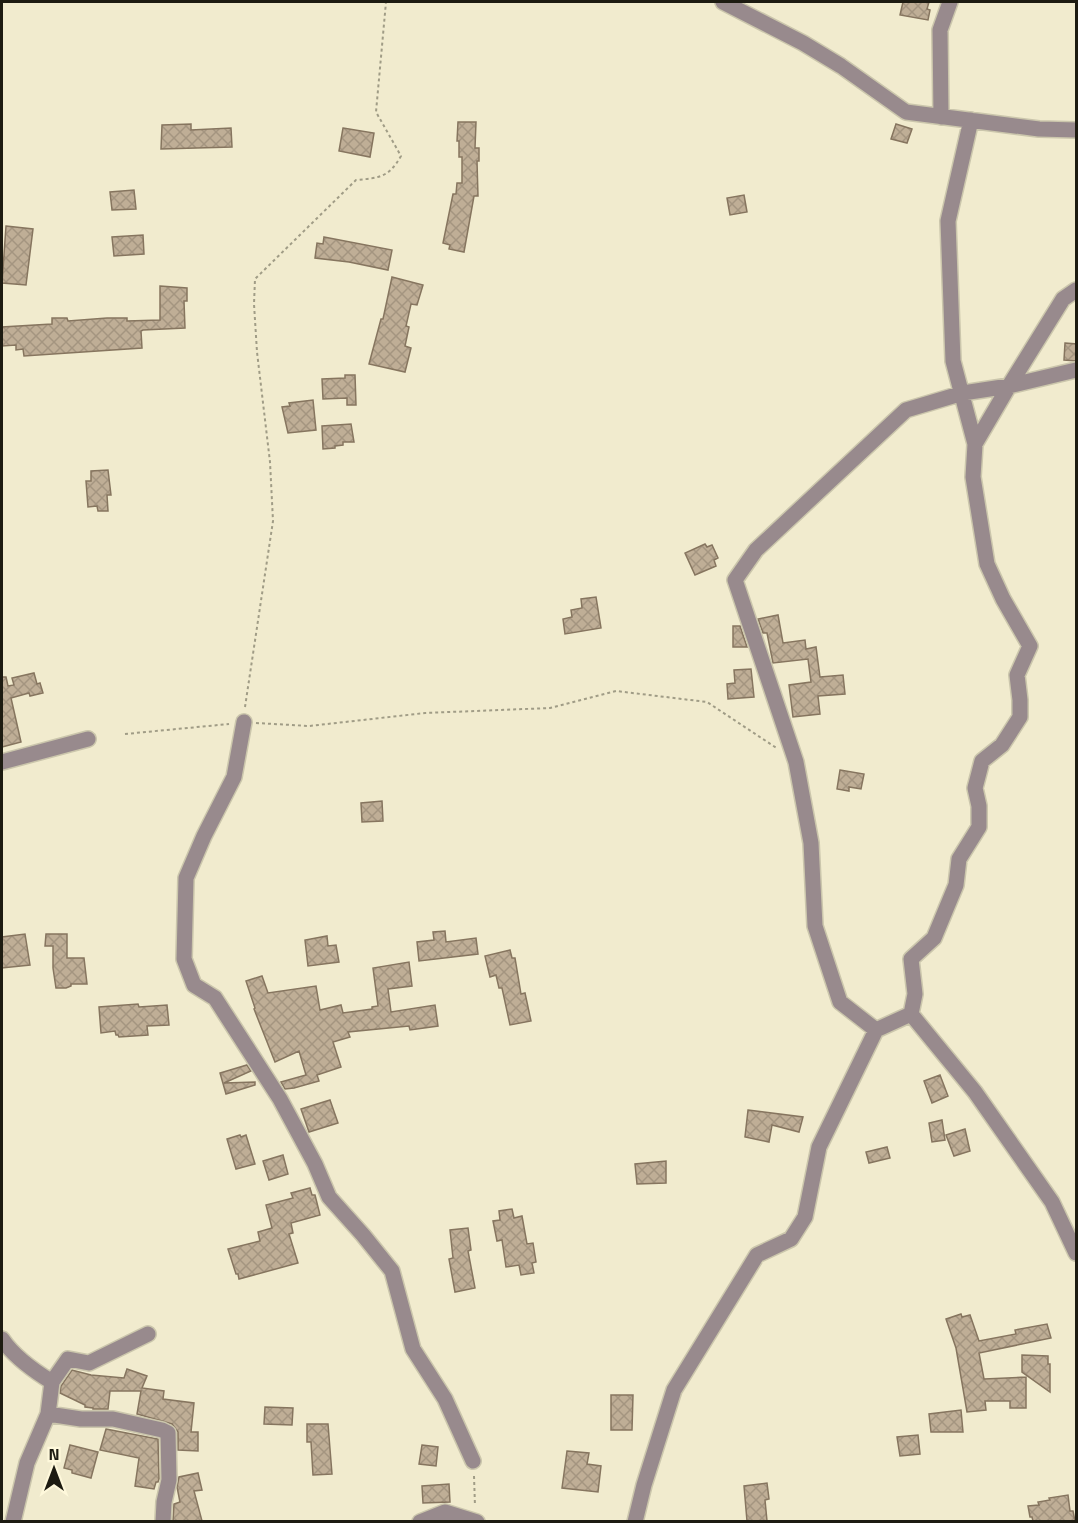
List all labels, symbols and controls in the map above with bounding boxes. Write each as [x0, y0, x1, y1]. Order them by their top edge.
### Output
north arrow [24, 1439, 84, 1499]
text: N [48, 1442, 60, 1466]

